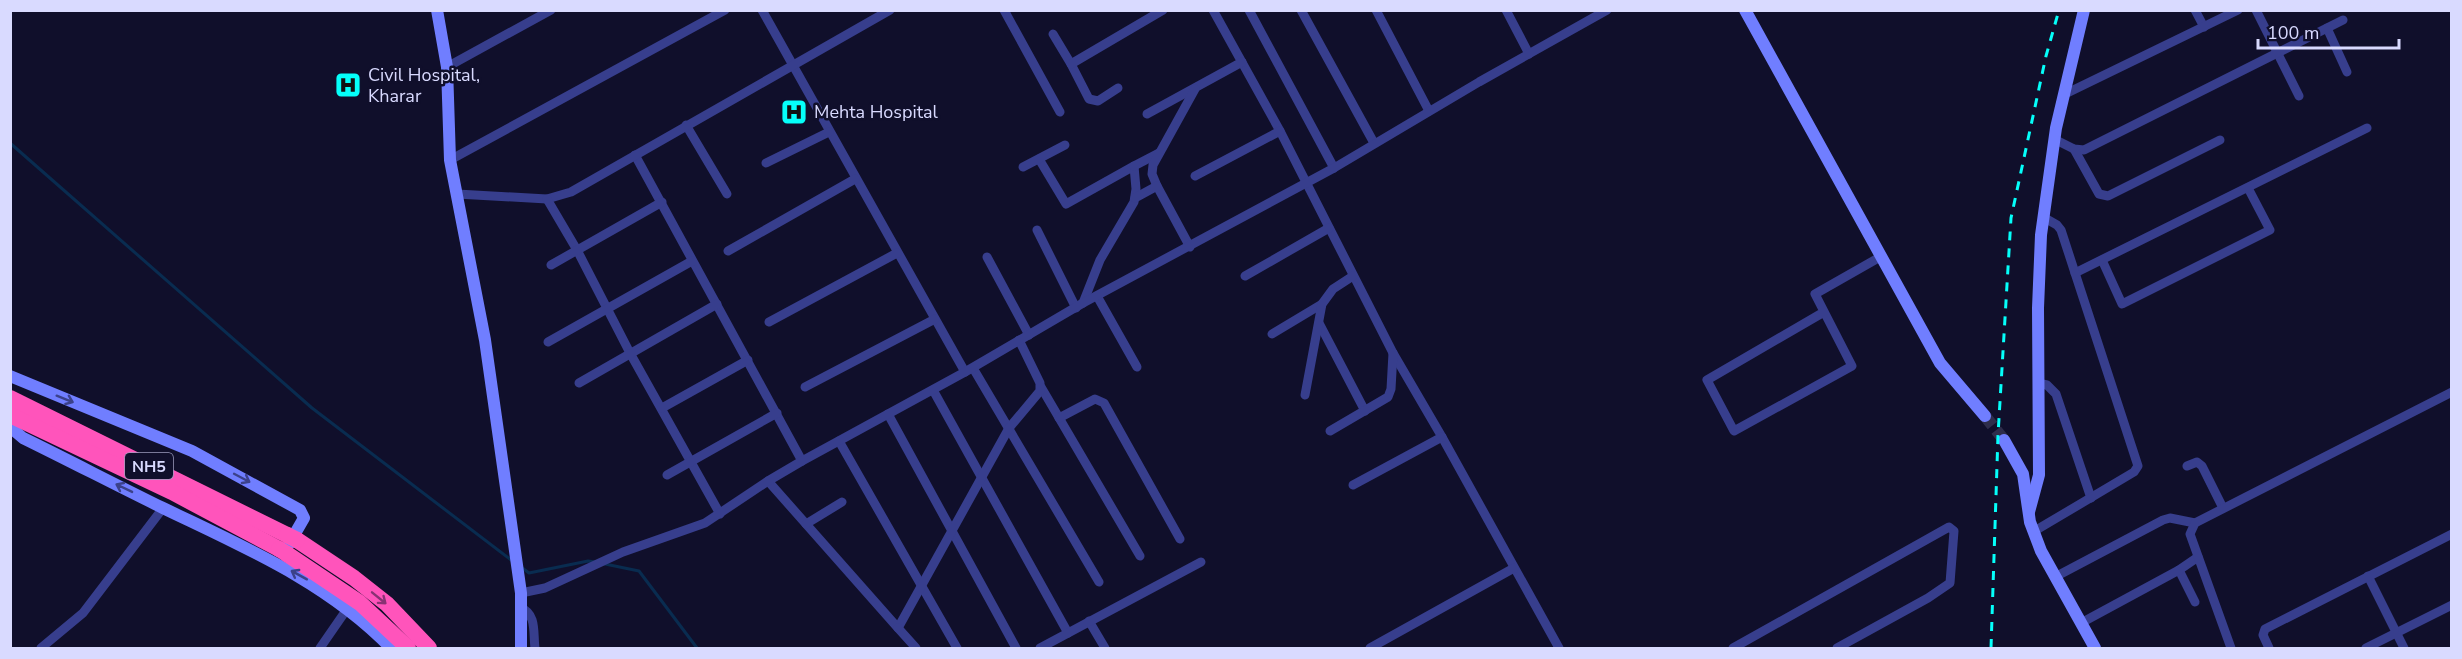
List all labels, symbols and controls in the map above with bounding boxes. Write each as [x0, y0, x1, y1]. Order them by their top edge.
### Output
scale bar [2258, 12, 2399, 50]
text: 100 m [2267, 21, 2319, 45]
place label: Civil Hospital, Kharar [368, 63, 480, 108]
hospital icon: Civil Hospital, Kharar [333, 70, 363, 100]
hospital icon: Mehta Hospital [779, 97, 809, 127]
place label: Mehta Hospital [814, 100, 939, 124]
one-way arrow [55, 394, 73, 405]
road number: NH5 [125, 453, 173, 479]
one-way arrow [233, 472, 250, 484]
one-way arrow [116, 482, 134, 494]
one-way arrow [290, 569, 308, 580]
one-way arrow [371, 592, 387, 605]

